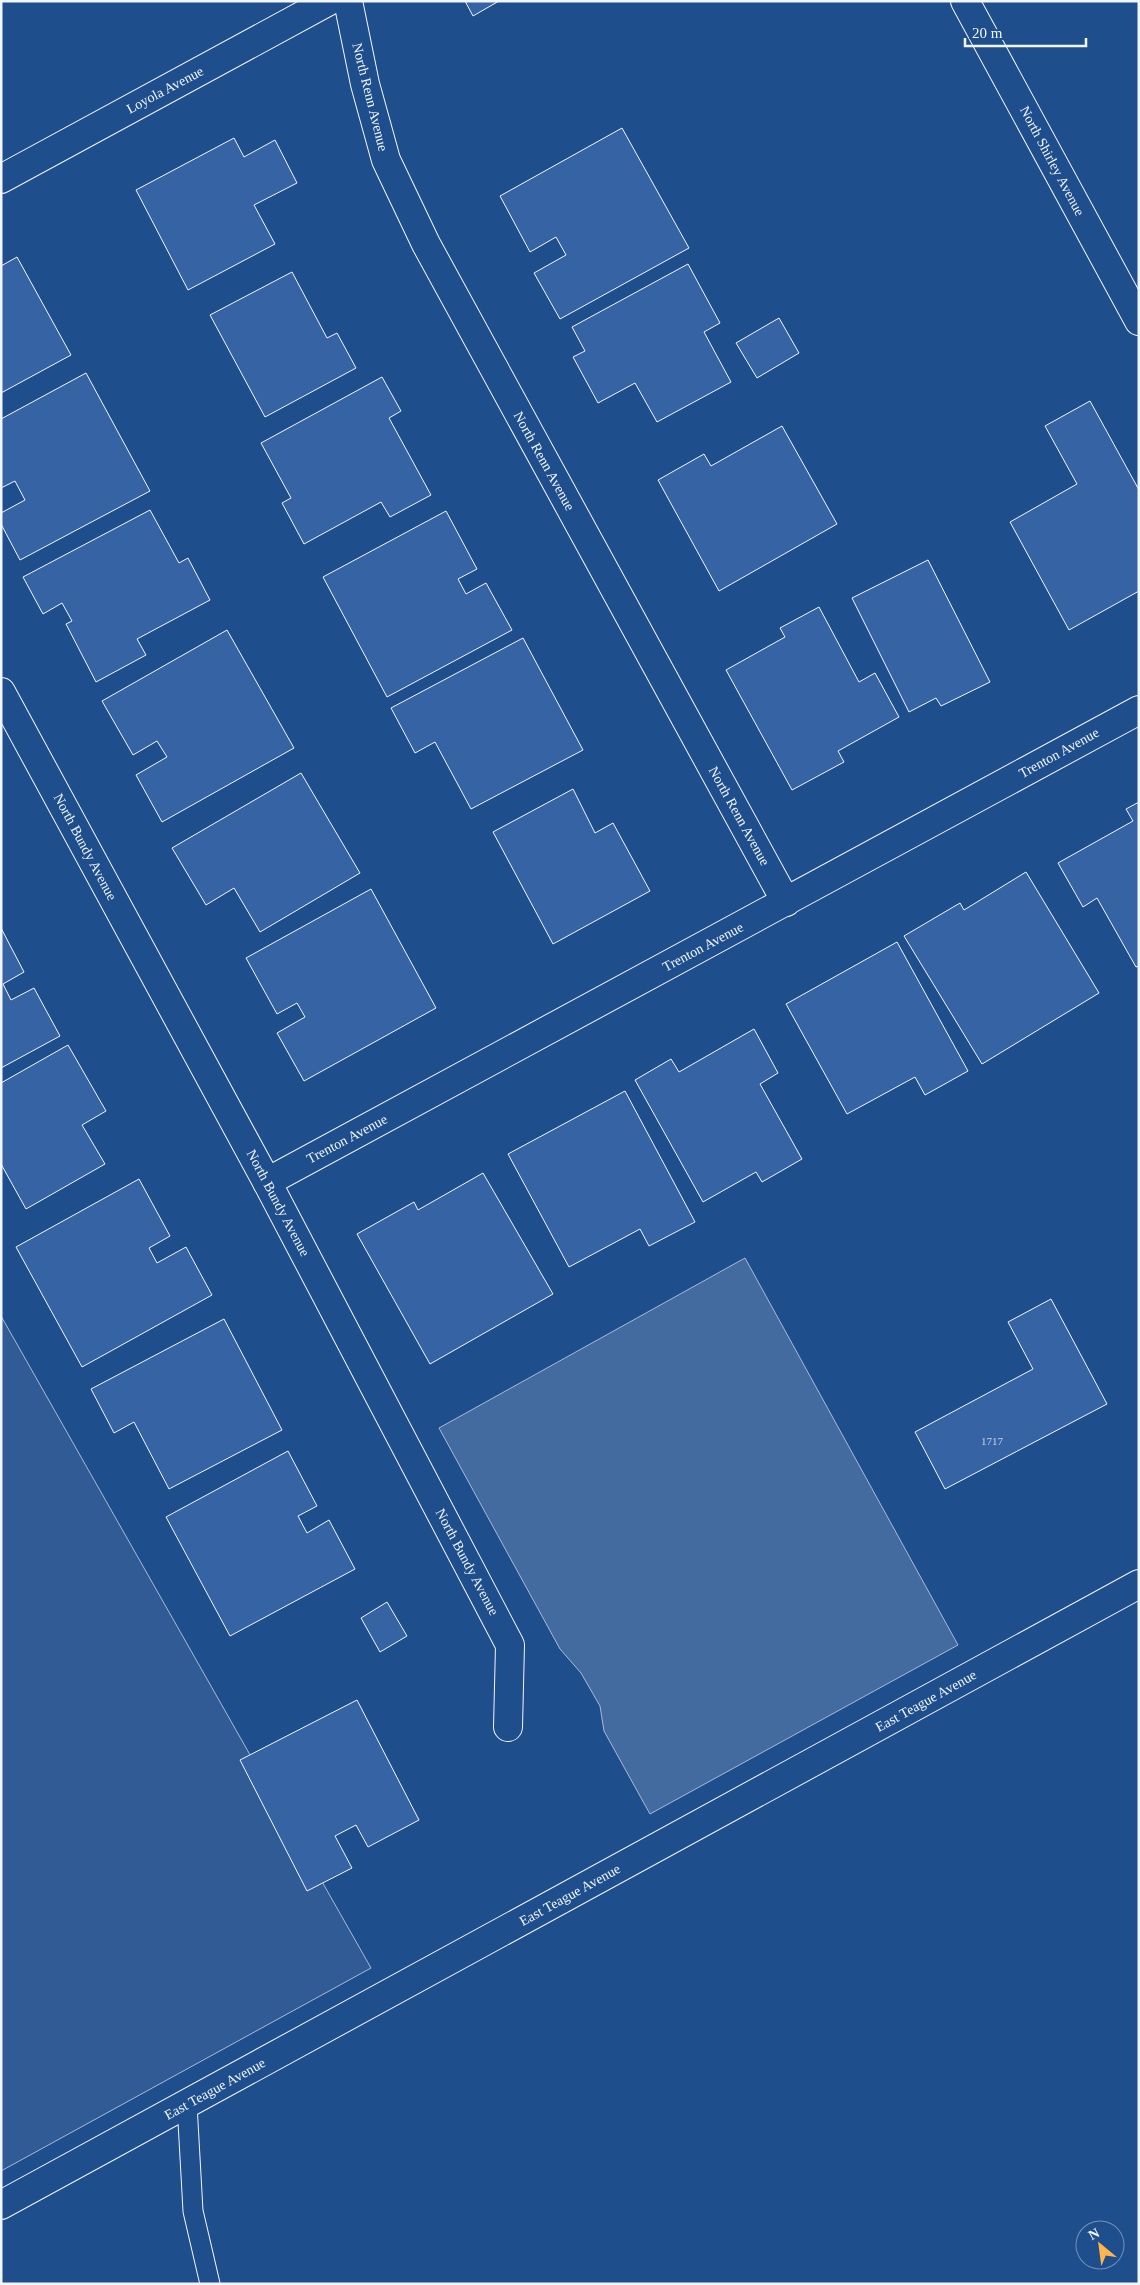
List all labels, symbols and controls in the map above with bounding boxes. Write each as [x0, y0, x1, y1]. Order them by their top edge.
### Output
scale bar [965, 15, 1086, 47]
text: 20 m [972, 25, 1003, 41]
street label: North Renn Avenue [349, 41, 391, 153]
street label: Loyola Avenue [124, 63, 206, 117]
street label: North Shirley Avenue [1017, 104, 1087, 218]
street label: North Renn Avenue [511, 409, 577, 513]
street label: Trenton Avenue [1016, 725, 1102, 781]
street label: North Renn Avenue [706, 764, 772, 868]
street label: North Bundy Avenue [51, 791, 119, 903]
street label: Trenton Avenue [660, 919, 746, 975]
street label: Trenton Avenue [304, 1111, 390, 1167]
street label: North Bundy Avenue [244, 1147, 312, 1259]
house number: 1717 [981, 1435, 1004, 1447]
street label: North Bundy Avenue [433, 1506, 501, 1618]
street label: East Teague Avenue [873, 1667, 979, 1735]
street label: East Teague Avenue [517, 1861, 623, 1929]
street label: East Teague Avenue [162, 2055, 268, 2123]
north arrow [1075, 2220, 1125, 2270]
text: N [1086, 2225, 1102, 2243]

